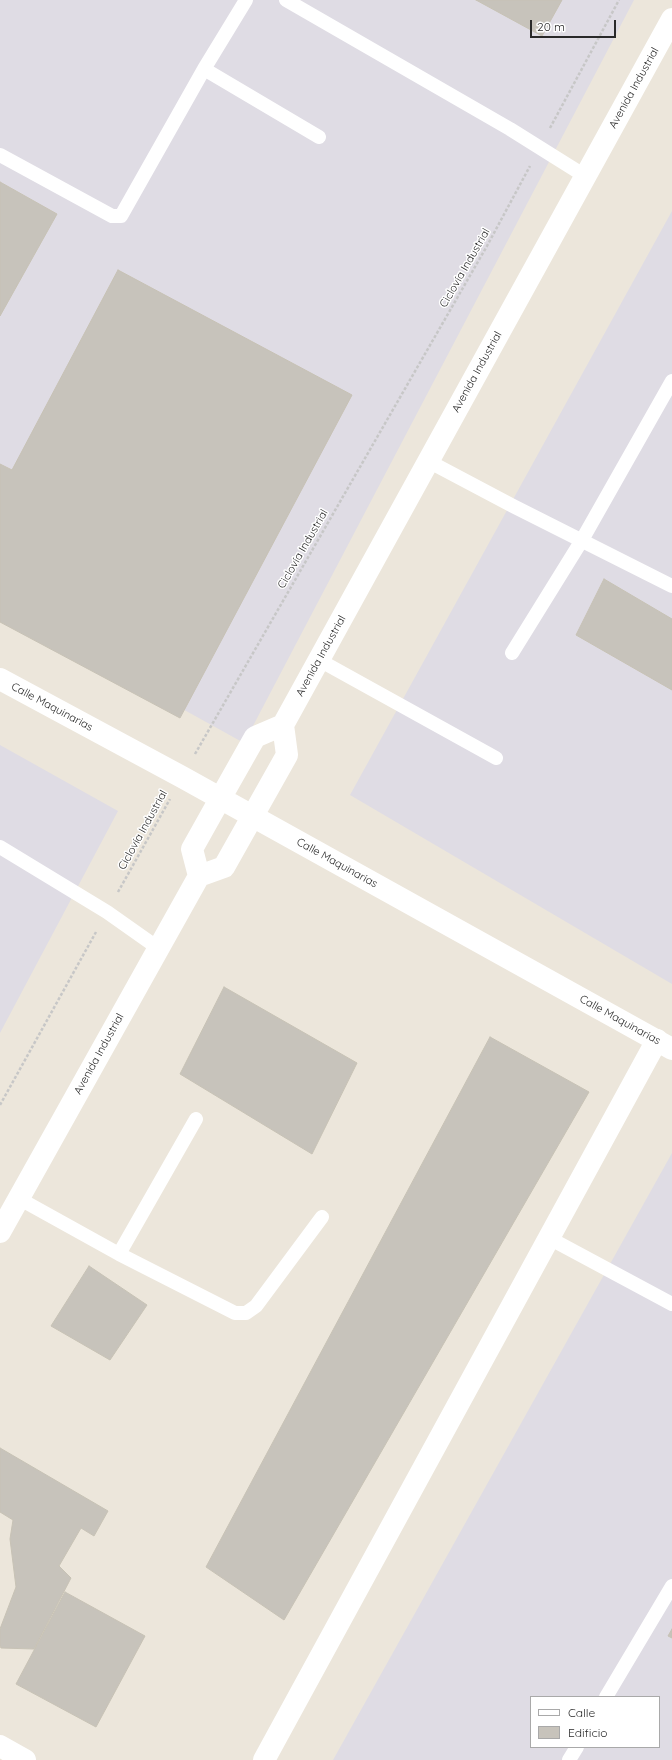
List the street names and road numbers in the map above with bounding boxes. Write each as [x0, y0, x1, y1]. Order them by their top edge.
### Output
street label: Avenida Industrial [606, 45, 662, 131]
street label: Ciclovía Industrial [437, 226, 493, 310]
street label: Avenida Industrial [449, 329, 505, 415]
street label: Ciclovía Industrial [275, 507, 331, 591]
street label: Avenida Industrial [293, 613, 349, 699]
street label: Calle Maquinarias [9, 680, 95, 734]
street label: Ciclovía Industrial [116, 788, 170, 872]
street label: Calle Maquinarias [294, 835, 380, 891]
street label: Calle Maquinarias [577, 992, 663, 1048]
street label: Avenida Industrial [71, 1011, 127, 1097]

